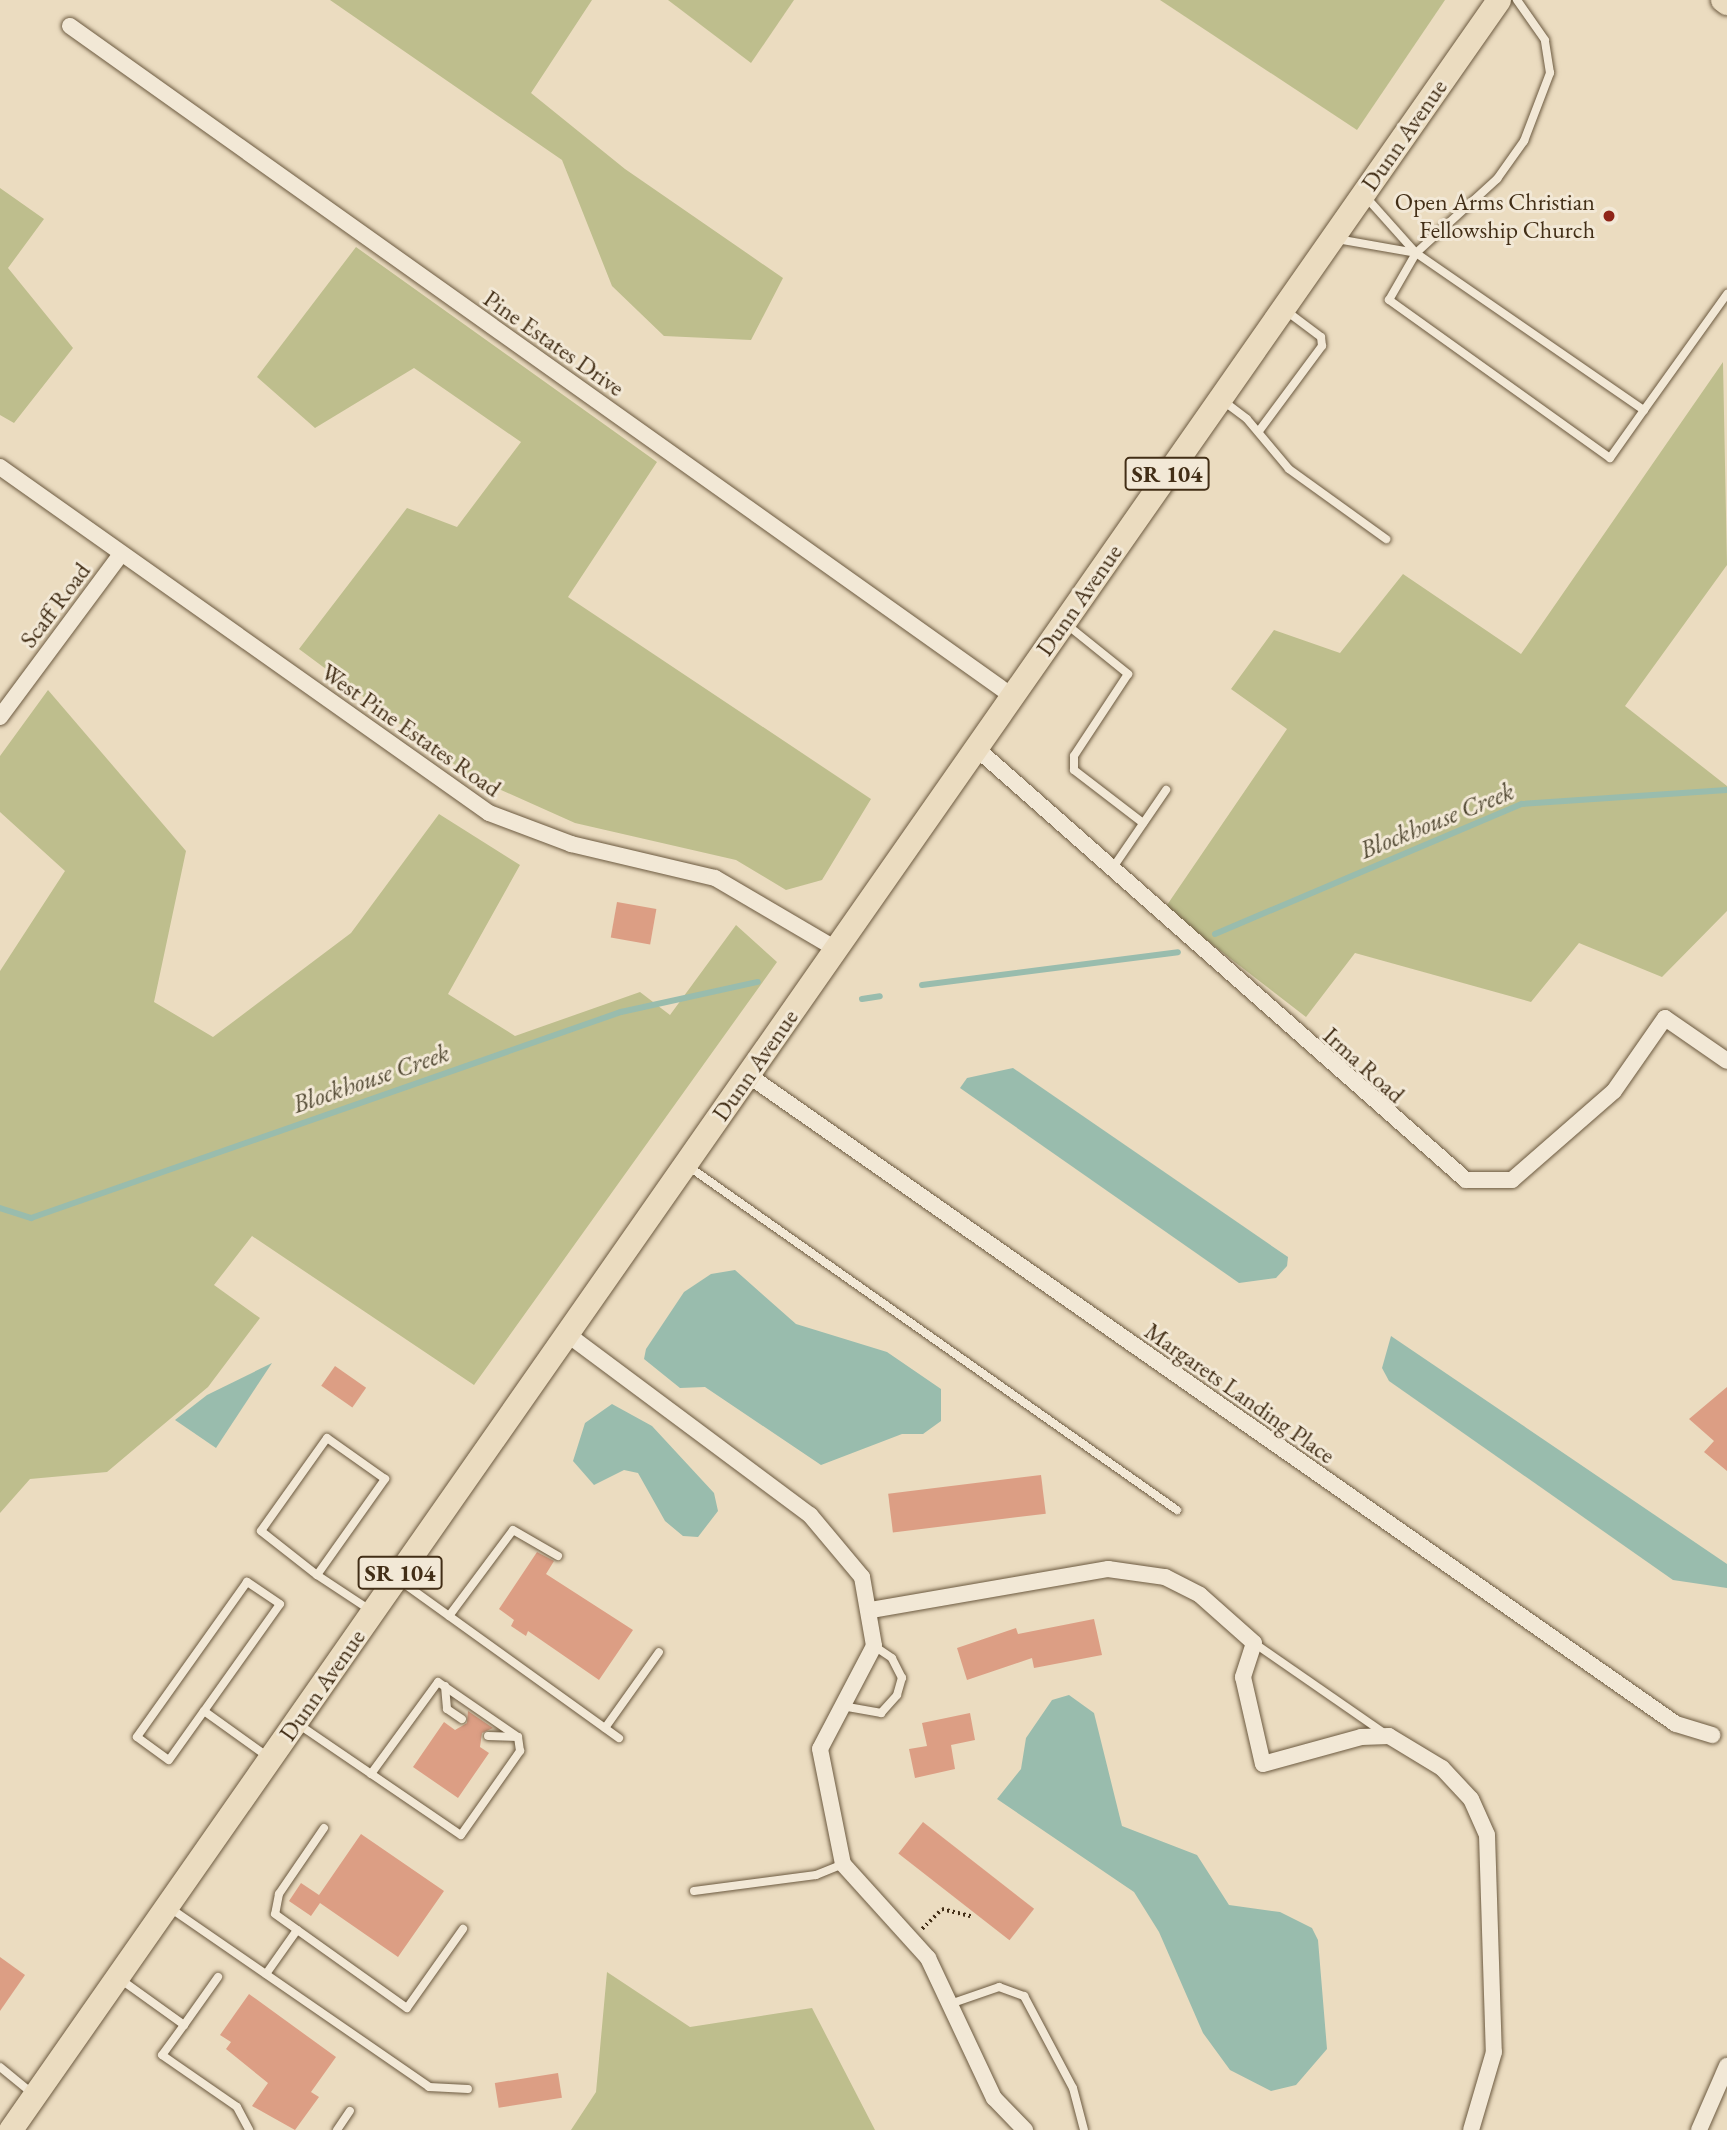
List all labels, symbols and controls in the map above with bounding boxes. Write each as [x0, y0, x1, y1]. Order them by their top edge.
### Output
street label: Dunn Avenue [1355, 74, 1453, 196]
place label: Open Arms Christian Fellowship Church [1395, 188, 1595, 244]
marker: Open Arms Christian Fellowship Church [1601, 208, 1617, 224]
street label: Pine Estates Drive [478, 284, 630, 402]
road number: SR 104 [1123, 454, 1211, 494]
street label: Dunn Avenue [1030, 539, 1128, 661]
street label: Scaff Road [14, 557, 96, 653]
street label: West Pine Estates Road [315, 657, 507, 803]
water label: Blockhouse Creek [1355, 776, 1519, 866]
street label: Dunn Avenue [706, 1004, 804, 1126]
street label: Irma Road [1317, 1021, 1411, 1109]
water label: Blockhouse Creek [288, 1038, 454, 1120]
street label: Margarets Landing Place [1139, 1316, 1341, 1470]
road number: SR 104 [356, 1554, 444, 1592]
street label: Dunn Avenue [273, 1624, 371, 1746]

